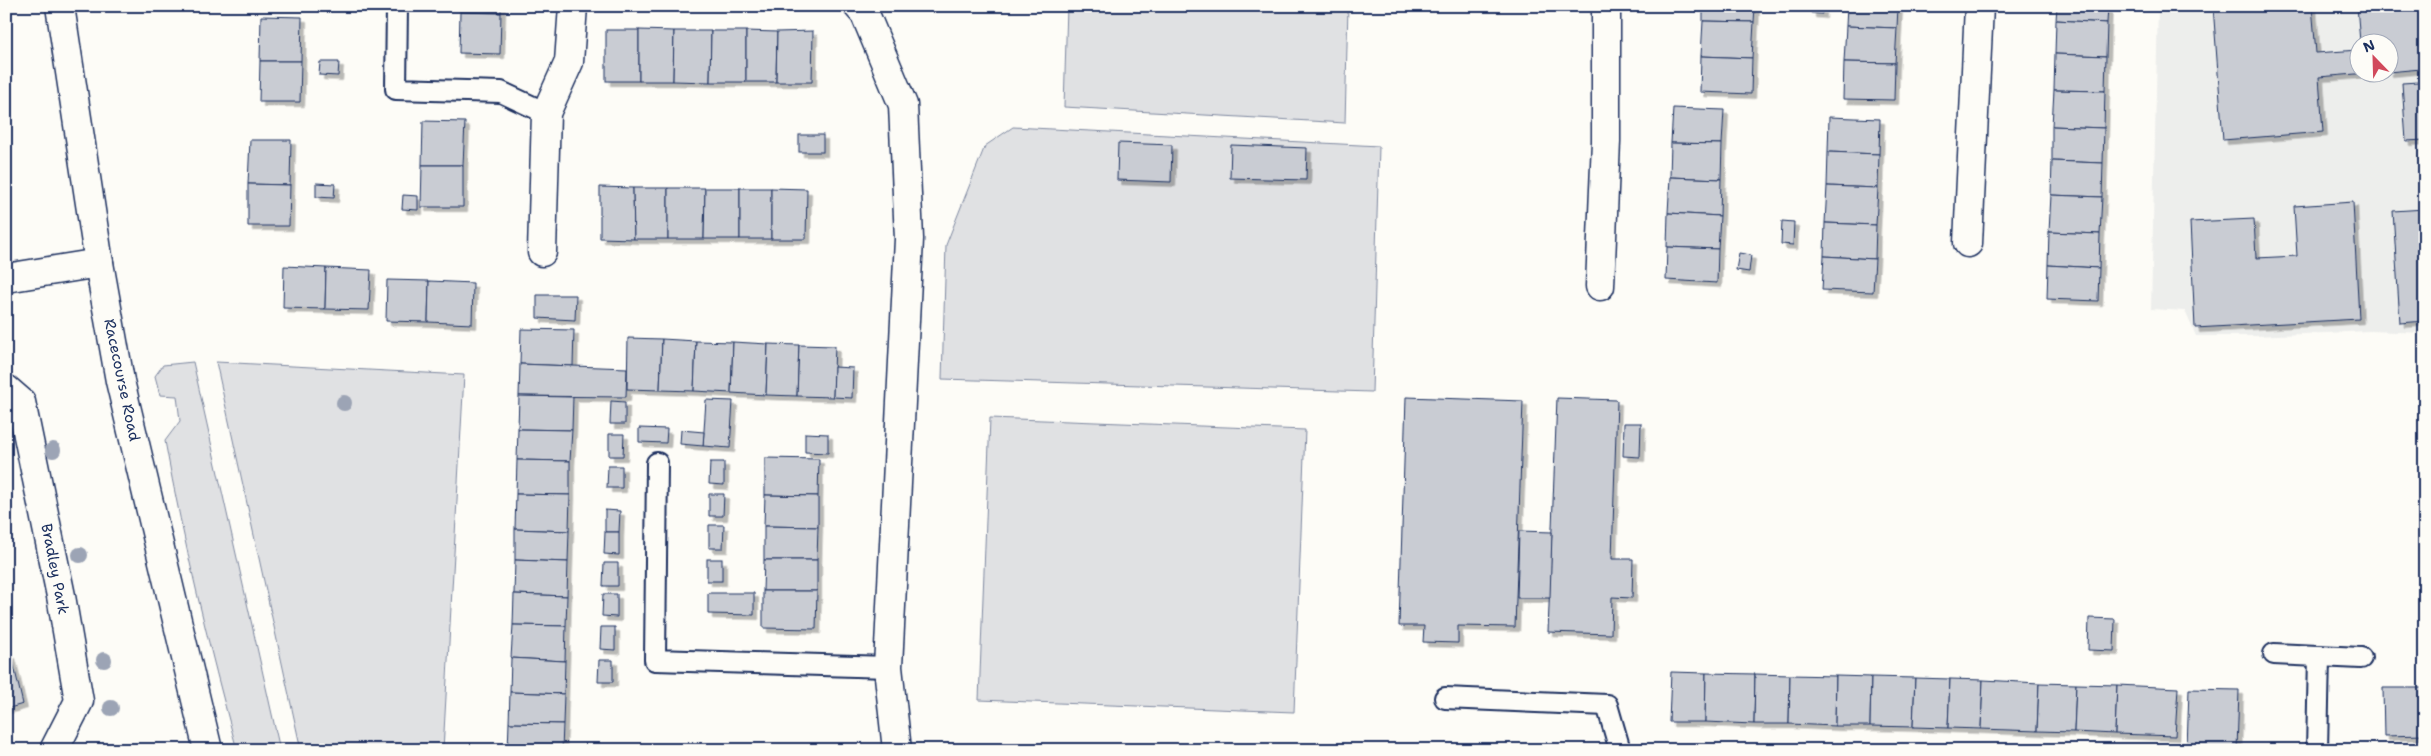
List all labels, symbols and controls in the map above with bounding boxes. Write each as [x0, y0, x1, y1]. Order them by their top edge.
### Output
north arrow [2348, 32, 2398, 82]
text: N [2360, 36, 2378, 56]
street label: Racecourse Road [99, 317, 145, 444]
street label: Bradley Park [36, 522, 74, 616]

